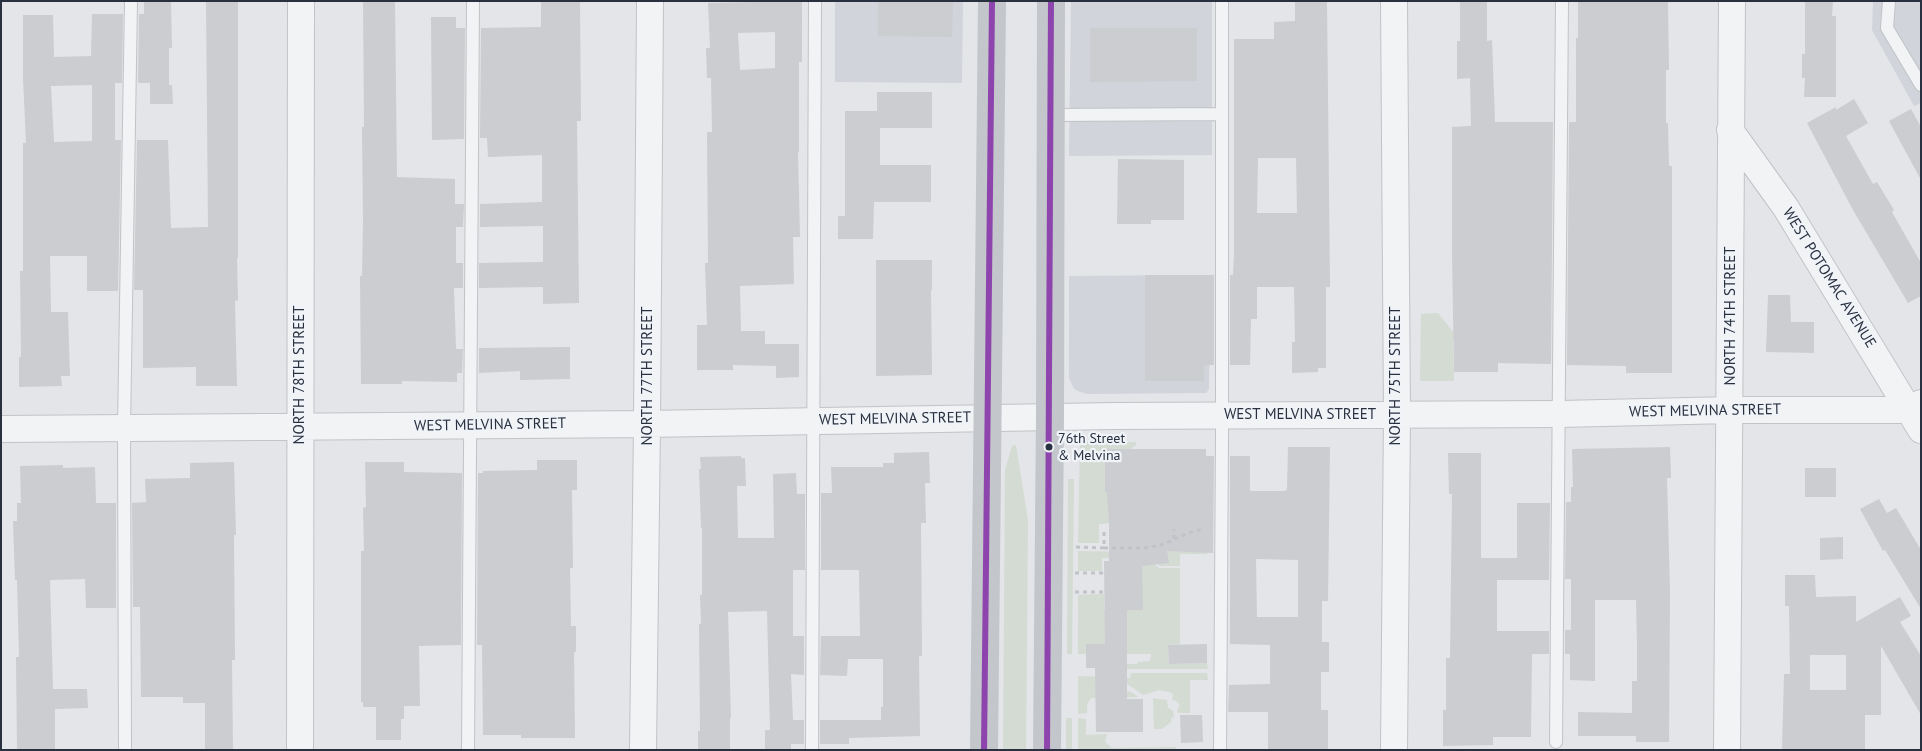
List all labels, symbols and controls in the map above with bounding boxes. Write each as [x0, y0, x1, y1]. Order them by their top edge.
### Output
street label: WEST POTOMAC AVENUE [1779, 205, 1879, 351]
street label: NORTH 74TH STREET [1722, 246, 1740, 386]
street label: NORTH 78TH STREET [291, 305, 309, 445]
street label: NORTH 77TH STREET [639, 306, 657, 446]
street label: NORTH 75TH STREET [1387, 306, 1405, 446]
street label: WEST MELVINA STREET [1629, 401, 1781, 421]
street label: WEST MELVINA STREET [1224, 406, 1376, 424]
street label: WEST MELVINA STREET [819, 409, 971, 429]
street label: WEST MELVINA STREET [414, 415, 566, 435]
place label: 76th Street & Melvina [1058, 431, 1125, 464]
marker: 76th Street & Melvina [1044, 442, 1054, 452]

